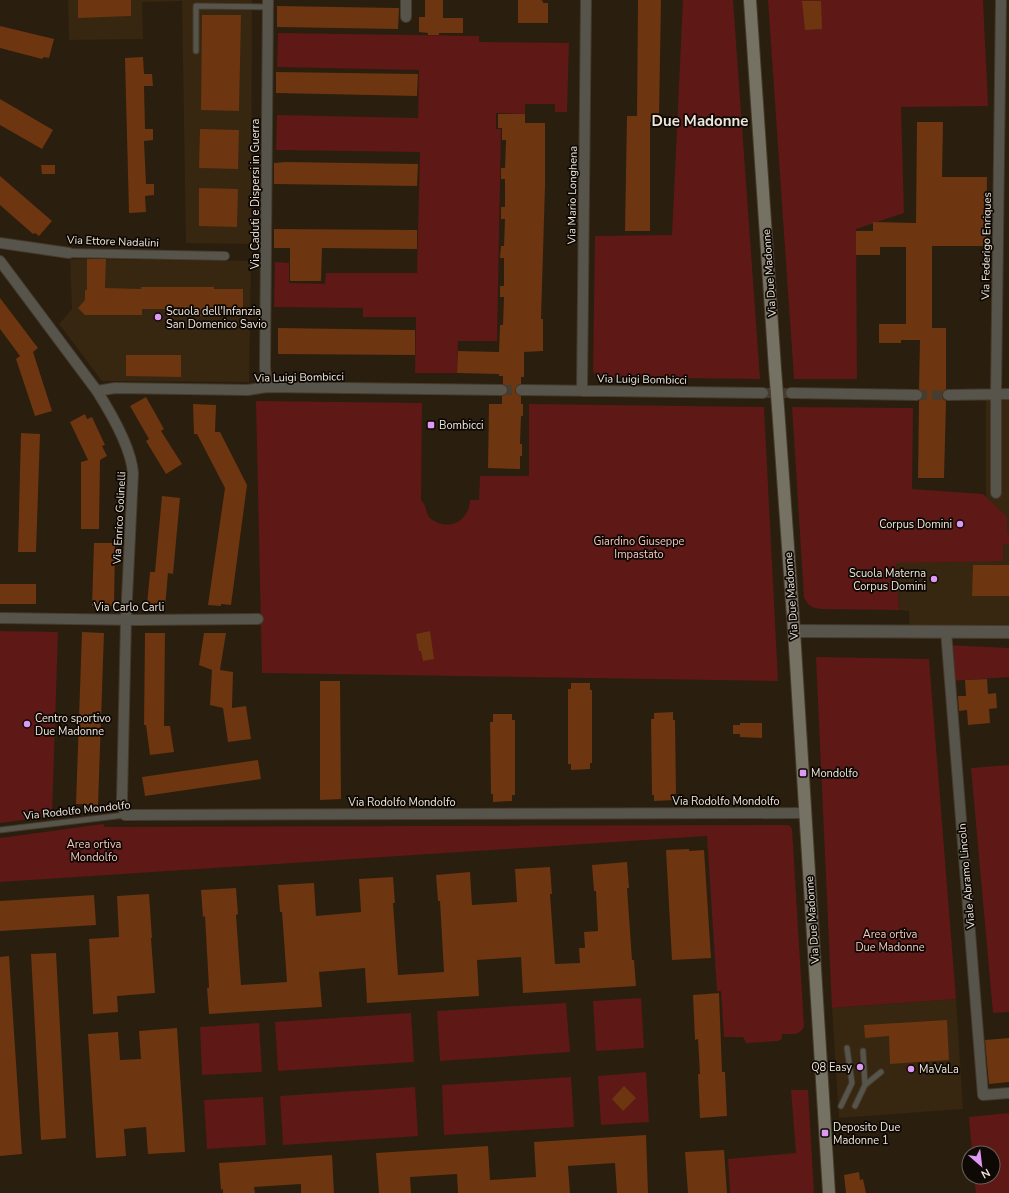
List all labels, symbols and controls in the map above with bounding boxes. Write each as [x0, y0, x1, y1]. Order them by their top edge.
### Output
district label: Due Madonne [652, 111, 748, 131]
street label: Via Caduti e Dispersi in Guerra [248, 119, 263, 270]
street label: Via Mario Longhena [564, 146, 581, 245]
street label: Via Federigo Enriques [978, 192, 995, 301]
street label: Via Due Madonne [759, 228, 780, 318]
street label: Via Ettore Nadalini [66, 232, 159, 251]
place label: Scuola dell'Infanzia San Domenico Savio [166, 304, 267, 332]
marker: Scuola dell'Infanzia San Domenico Savio [153, 312, 163, 322]
street label: Via Luigi Bombicci [253, 369, 344, 386]
street label: Via Luigi Bombicci [596, 371, 687, 388]
place label: Bombicci [439, 418, 484, 433]
marker: Bombicci [426, 420, 436, 430]
street label: Via Enrico Golinelli [110, 471, 129, 566]
place label: Corpus Domini [879, 517, 952, 532]
marker: Corpus Domini [955, 519, 965, 529]
park label: Giardino Giuseppe Impastato [594, 534, 685, 562]
street label: Via Due Madonne [781, 551, 802, 641]
place label: Scuola Materna Corpus Domini [849, 566, 926, 594]
marker: Scuola Materna Corpus Domini [929, 574, 939, 584]
street label: Via Carlo Carli [93, 600, 164, 615]
place label: Centro sportivo Due Madonne [35, 711, 111, 739]
marker: Centro sportivo Due Madonne [22, 719, 32, 729]
place label: Mondolfo [811, 766, 858, 781]
marker: Mondolfo [798, 768, 808, 778]
street label: Via Rodolfo Mondolfo [671, 794, 780, 809]
street label: Via Rodolfo Mondolfo [347, 795, 456, 810]
street label: Via Rodolfo Mondolfo [22, 797, 131, 824]
street label: Viale Abramo Lincoln [954, 823, 979, 930]
park label: Area ortiva Mondolfo [67, 837, 121, 865]
street label: Via Due Madonne [802, 875, 823, 965]
park label: Area ortiva Due Madonne [855, 927, 925, 955]
place label: Q8 Easy [811, 1060, 852, 1075]
marker: Q8 Easy [855, 1062, 865, 1072]
place label: MaVaLa [919, 1062, 959, 1077]
marker: MaVaLa [906, 1064, 916, 1074]
place label: Deposito Due Madonne 1 [833, 1120, 900, 1148]
marker: Deposito Due Madonne 1 [820, 1128, 830, 1138]
north arrow [961, 1145, 1001, 1185]
text: N [978, 1165, 993, 1182]

